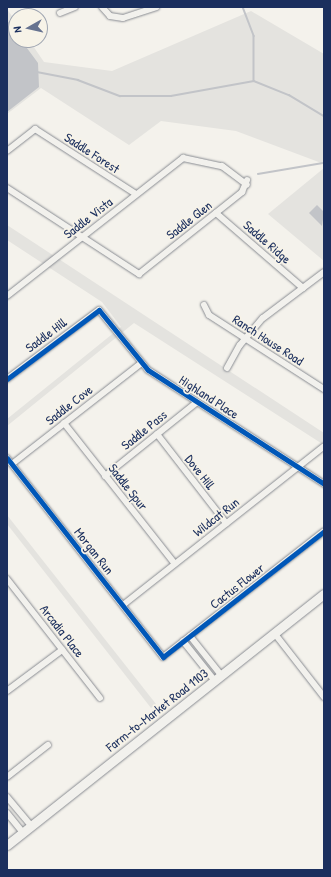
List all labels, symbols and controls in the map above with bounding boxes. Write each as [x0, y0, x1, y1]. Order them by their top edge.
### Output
north arrow [8, 8, 48, 48]
text: N [10, 26, 24, 33]
street label: Saddle Forest [62, 129, 122, 177]
street label: Saddle Vista [60, 194, 116, 242]
street label: Saddle Glen [163, 197, 215, 243]
street label: Saddle Ridge [240, 217, 294, 267]
street label: Ranch House Road [230, 311, 306, 369]
street label: Saddle Hill [22, 315, 70, 355]
street label: Highland Place [176, 372, 242, 422]
street label: Saddle Cove [42, 382, 96, 428]
street label: Saddle Pass [118, 407, 170, 453]
street label: Dove Hill [182, 452, 218, 492]
street label: Saddle Spur [105, 461, 151, 513]
street label: Wildcat Run [190, 494, 242, 540]
street label: Morgan Run [71, 525, 117, 577]
street label: Cactus Flower [207, 560, 267, 612]
street label: Arcadia Place [37, 602, 87, 660]
street label: Farm-to-Market Road 1103 [103, 665, 211, 755]

